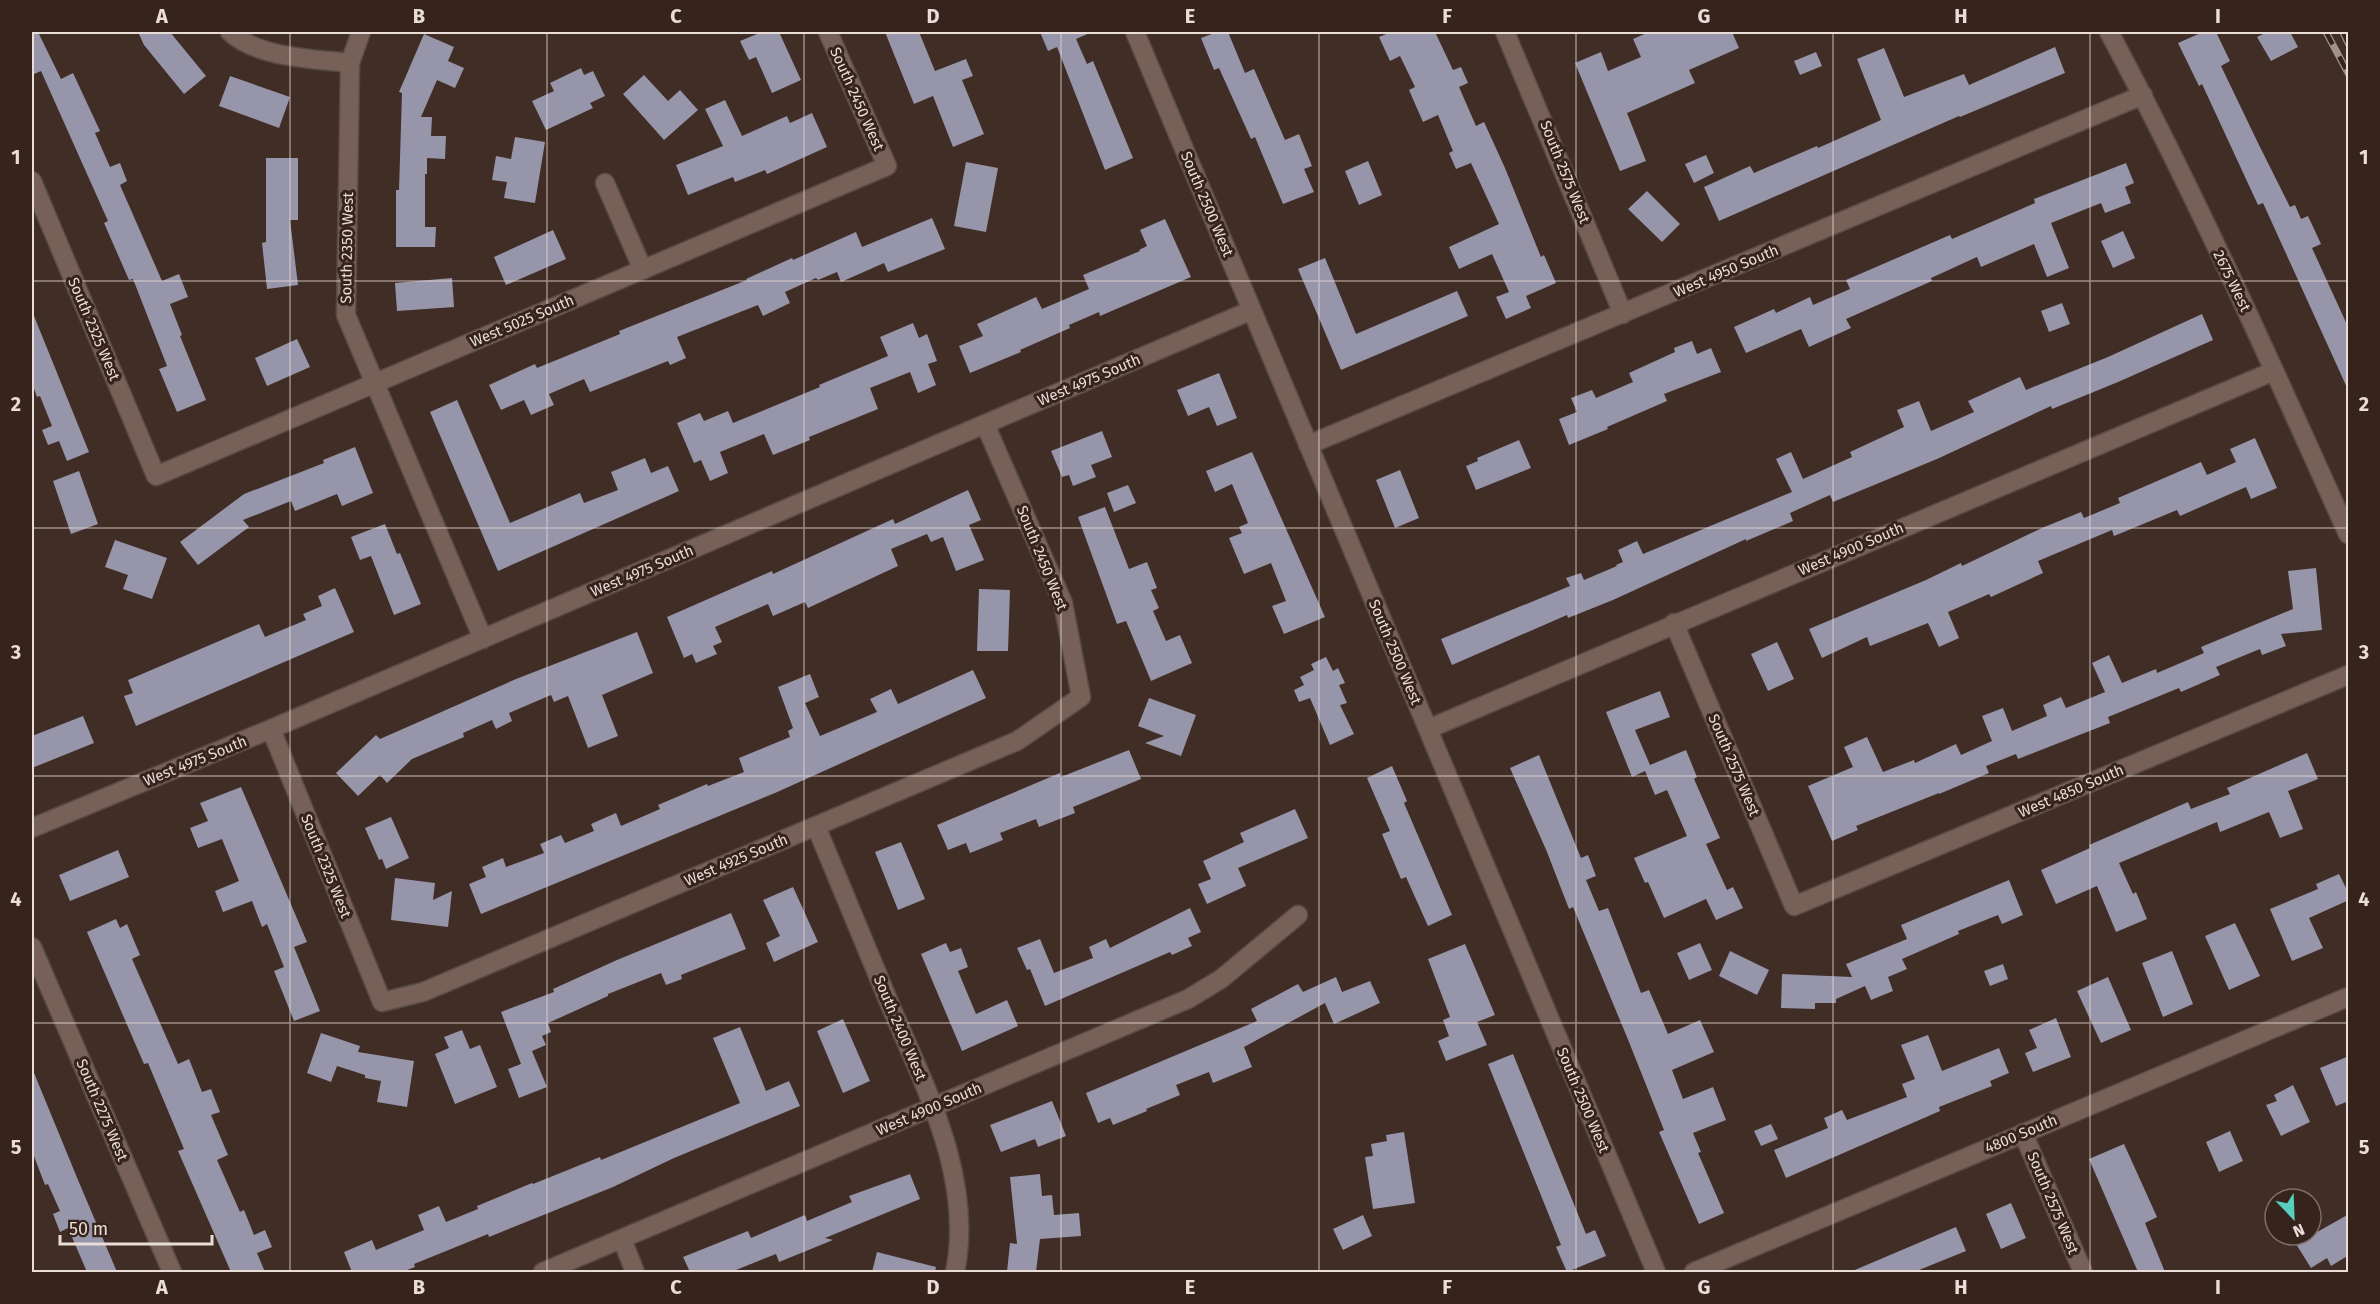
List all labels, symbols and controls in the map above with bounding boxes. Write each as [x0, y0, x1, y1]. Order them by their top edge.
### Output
text: A [155, 4, 169, 28]
text: B [413, 4, 425, 28]
text: C [670, 4, 682, 28]
text: D [926, 4, 940, 28]
text: E [1185, 4, 1195, 28]
text: F [1442, 4, 1452, 28]
text: G [1698, 4, 1710, 28]
text: H [1954, 4, 1968, 28]
text: I [2215, 4, 2221, 28]
street label: South 2450 West [826, 44, 888, 154]
street label: South 2575 West [1536, 118, 1594, 227]
text: 1 [11, 145, 21, 169]
text: 1 [2359, 145, 2369, 169]
street label: South 2500 West [1177, 149, 1237, 260]
street label: South 2350 West [337, 192, 357, 304]
street label: West 4950 South [1671, 241, 1781, 301]
street label: 2675 West [2209, 247, 2255, 315]
street label: South 2325 West [64, 275, 124, 384]
street label: West 5025 South [467, 291, 577, 351]
street label: West 4975 South [1035, 350, 1143, 410]
text: 2 [11, 392, 21, 416]
text: 2 [2359, 392, 2369, 416]
street label: South 2450 West [1013, 503, 1071, 614]
street label: West 4900 South [1795, 519, 1907, 579]
street label: West 4975 South [588, 541, 696, 601]
street label: South 2500 West [1365, 597, 1425, 708]
text: 3 [10, 640, 21, 664]
text: 3 [2358, 640, 2369, 664]
street label: South 2575 West [1704, 711, 1764, 819]
street label: West 4975 South [141, 732, 249, 790]
street label: West 4850 South [2016, 761, 2126, 821]
street label: South 2325 West [297, 812, 355, 921]
street label: West 4925 South [681, 830, 791, 890]
text: 4 [10, 887, 22, 911]
text: 4 [2358, 887, 2370, 911]
street label: South 2400 West [870, 973, 930, 1084]
street label: South 2500 West [1553, 1045, 1613, 1156]
street label: South 2275 West [72, 1056, 132, 1164]
street label: West 4900 South [873, 1079, 985, 1139]
street label: 4800 South [1982, 1111, 2060, 1157]
text: 5 [11, 1135, 22, 1159]
text: 5 [2359, 1135, 2370, 1159]
street label: South 2575 West [2023, 1149, 2083, 1257]
north arrow [2263, 1187, 2323, 1247]
scale bar [60, 1208, 212, 1246]
text: 50 m [69, 1218, 108, 1240]
text: N [2290, 1220, 2307, 1241]
text: A [155, 1275, 169, 1299]
text: B [413, 1275, 425, 1299]
text: C [670, 1275, 682, 1299]
text: D [926, 1275, 940, 1299]
text: E [1185, 1275, 1195, 1299]
text: F [1442, 1275, 1452, 1299]
text: G [1698, 1275, 1710, 1299]
text: H [1954, 1275, 1968, 1299]
text: I [2215, 1275, 2221, 1299]

